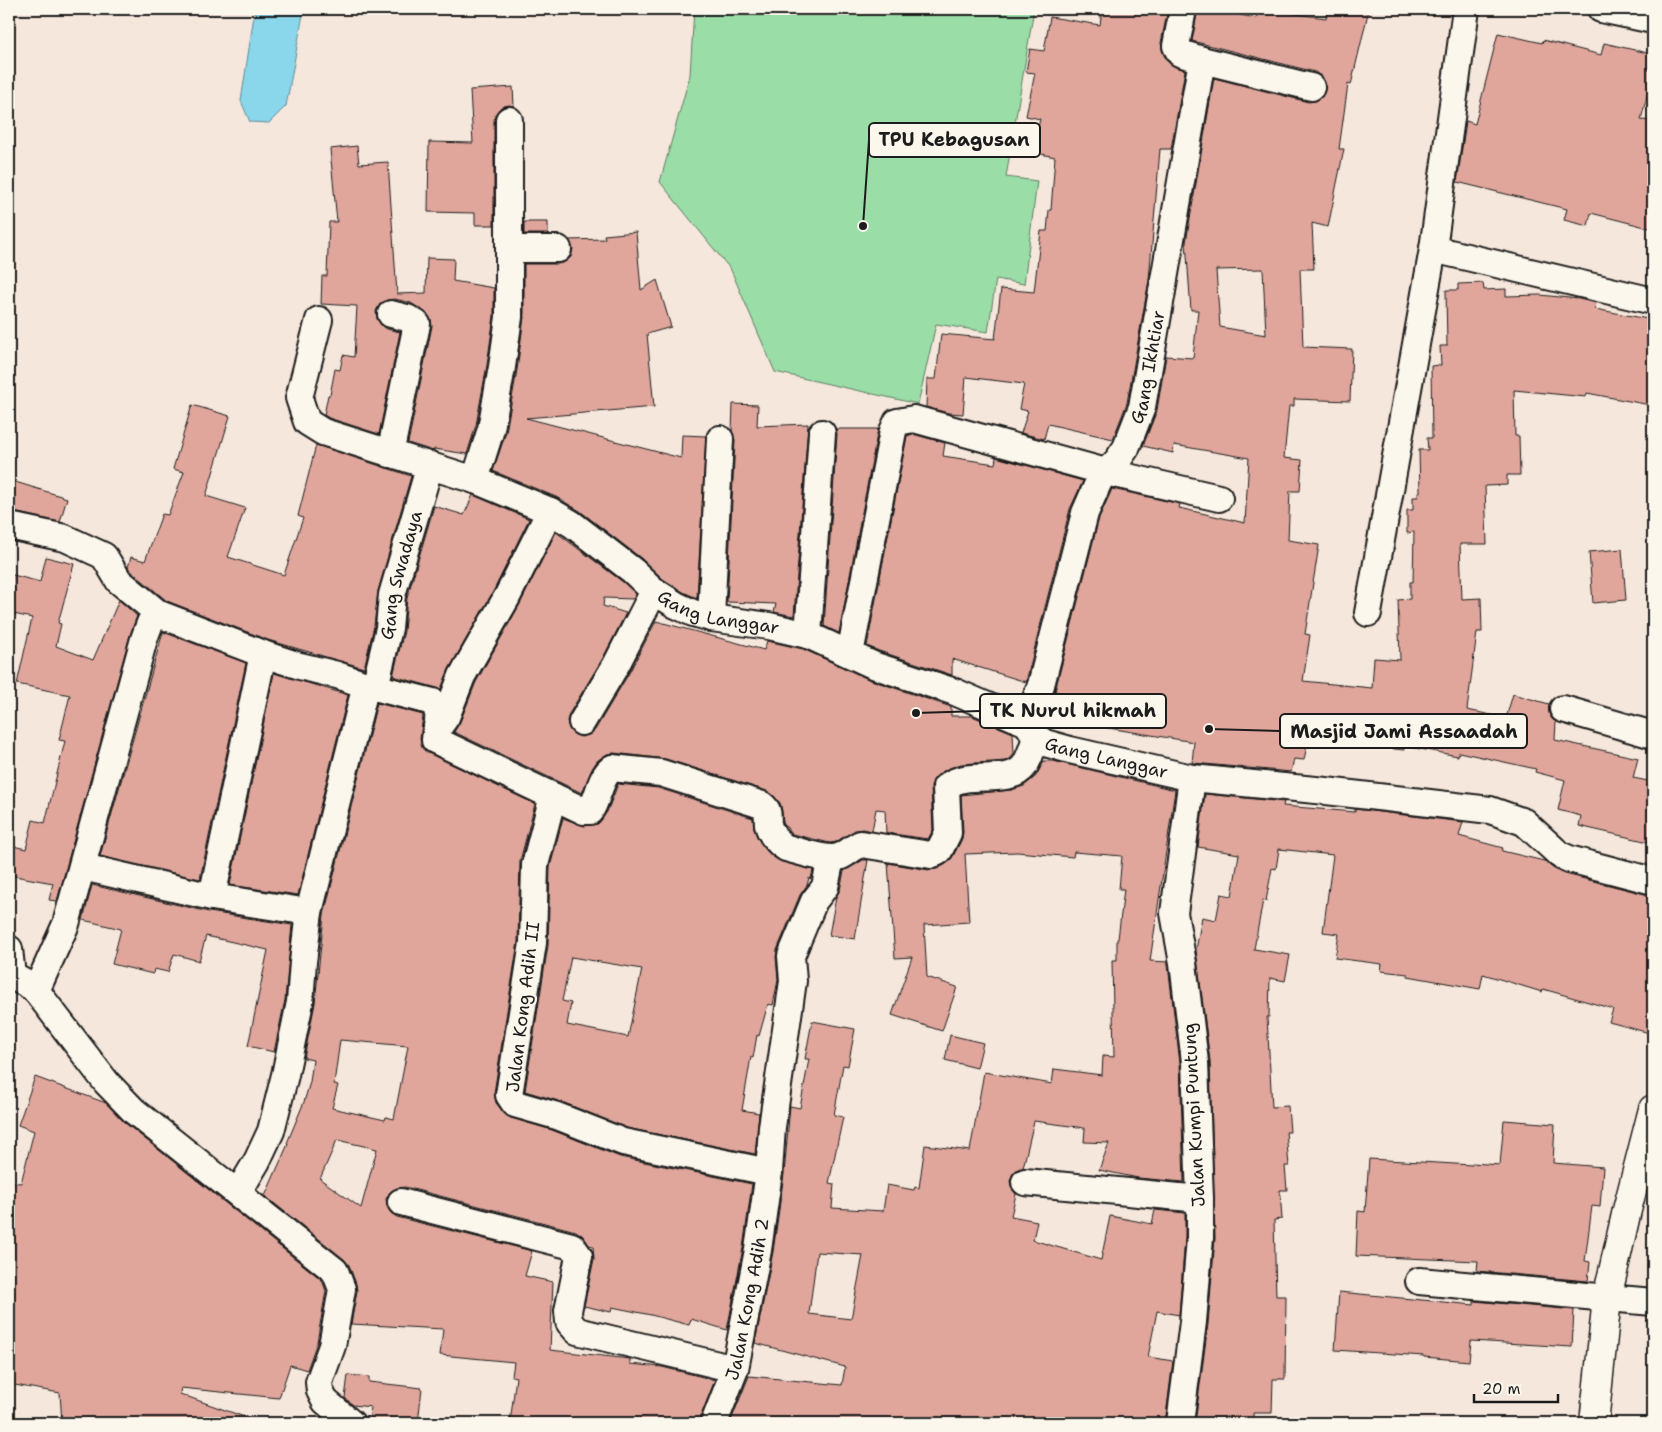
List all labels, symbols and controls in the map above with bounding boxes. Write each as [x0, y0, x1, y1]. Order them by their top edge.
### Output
callout: TPU Kebagusan [869, 123, 1040, 157]
text: TPU Kebagusan [878, 127, 1030, 152]
street label: Gang Ikhtiar [1125, 309, 1171, 428]
street label: Gang Swadaya [375, 508, 428, 642]
street label: Gang Langgar [653, 584, 782, 640]
callout: TK Nurul hikmah [980, 694, 1166, 728]
text: TK Nurul hikmah [990, 698, 1156, 723]
callout: Masjid Jami Assaadah [1280, 714, 1527, 748]
text: Masjid Jami Assaadah [1290, 719, 1518, 744]
street label: Gang Langgar [1042, 732, 1170, 784]
street label: Jalan Kong Adih II [501, 920, 545, 1094]
street label: Jalan Kumpi Puntung [1177, 1022, 1211, 1208]
street label: Jalan Kong Adih 2 [720, 1216, 774, 1384]
scale bar [1474, 1372, 1558, 1404]
text: 20 m [1482, 1379, 1521, 1399]

